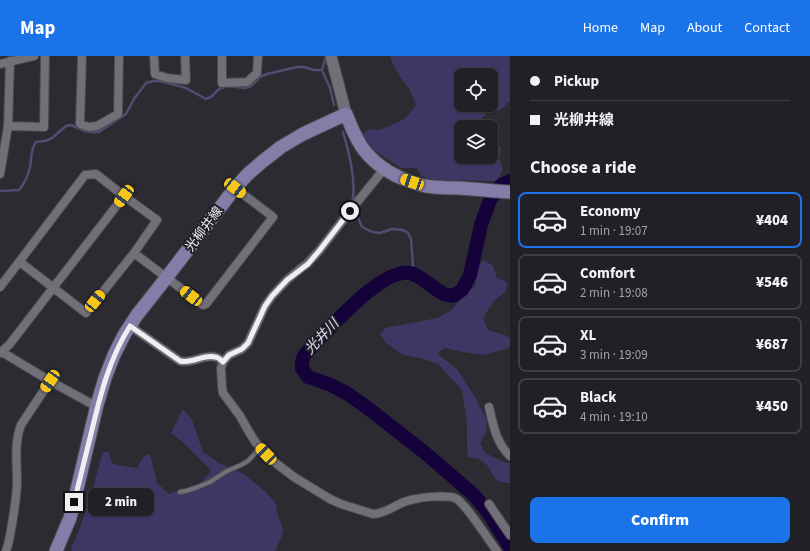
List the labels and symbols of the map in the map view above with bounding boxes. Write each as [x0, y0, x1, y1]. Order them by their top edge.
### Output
car [399, 172, 425, 192]
car [222, 176, 248, 200]
car [112, 183, 136, 209]
route start [341, 202, 359, 220]
street label: 光柳井線 [181, 203, 227, 255]
car [178, 284, 204, 308]
car [83, 288, 107, 314]
water label: 光井川 [300, 313, 345, 359]
car [38, 368, 62, 394]
car [253, 441, 279, 467]
callout: 2 min [88, 488, 154, 516]
route end [65, 493, 83, 511]

